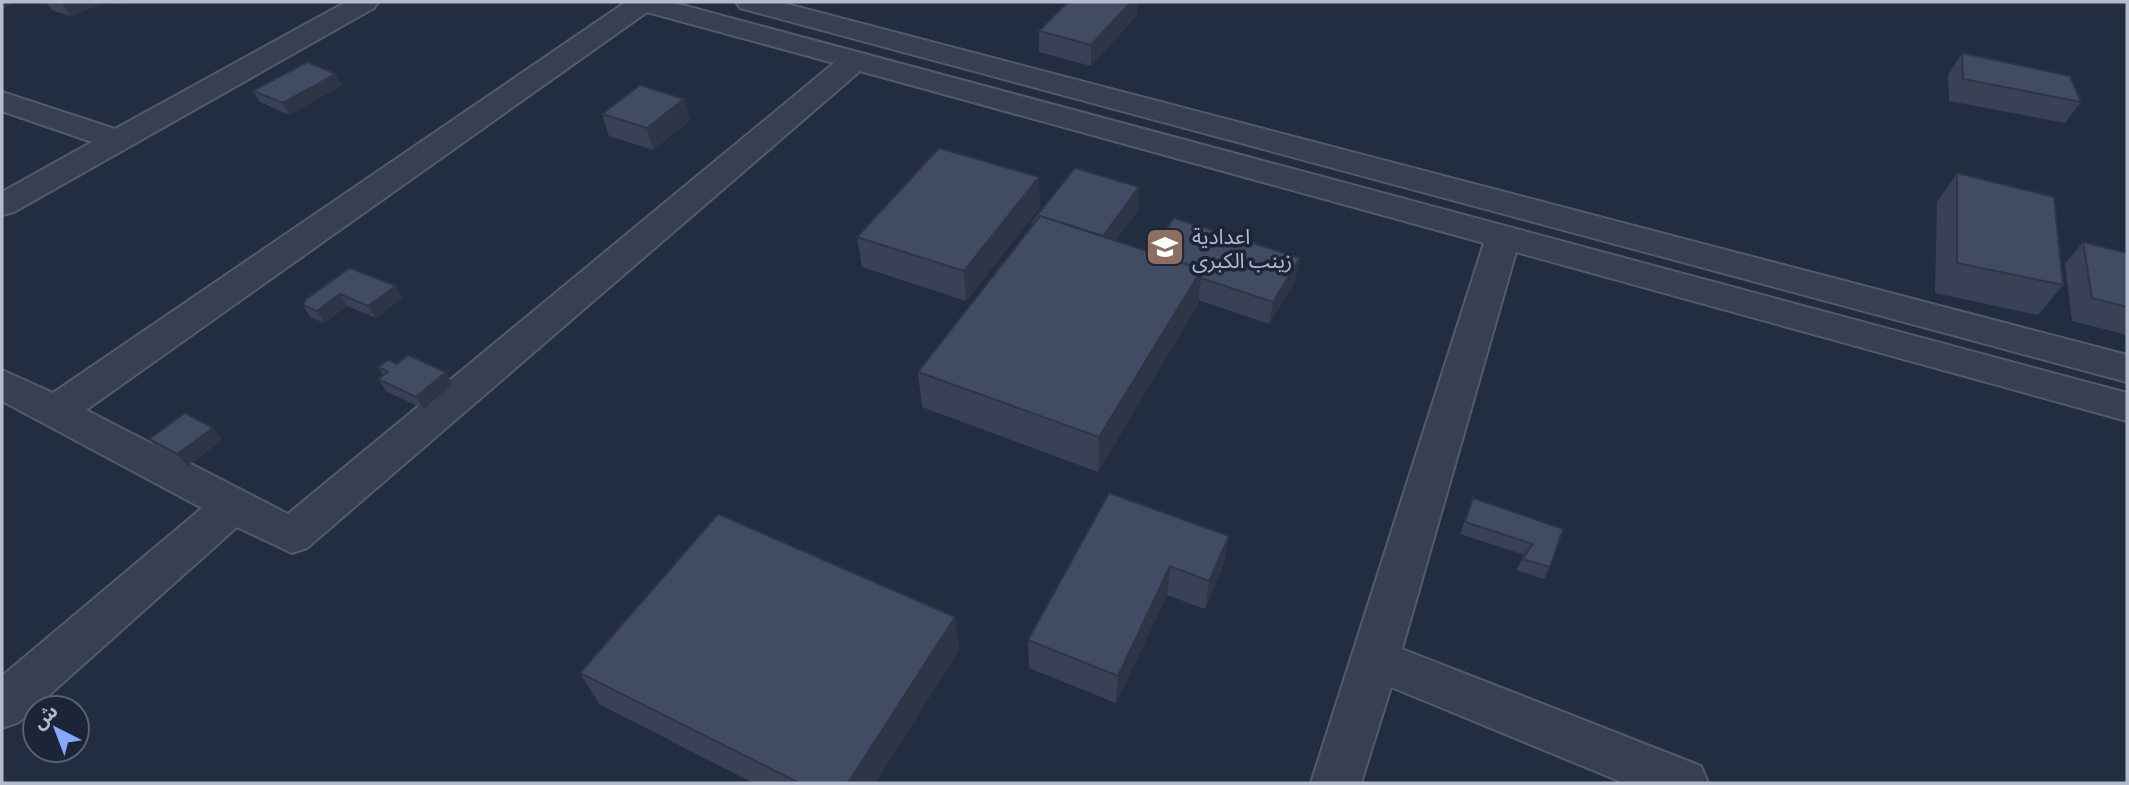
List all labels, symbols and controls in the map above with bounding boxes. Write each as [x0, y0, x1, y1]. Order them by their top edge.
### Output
place label: اعدادية زينب الكبرى [1192, 223, 1292, 273]
school or university icon: اعدادية زينب الكبرى [1144, 226, 1186, 268]
north arrow [21, 694, 91, 764]
text: ش [27, 699, 62, 733]

